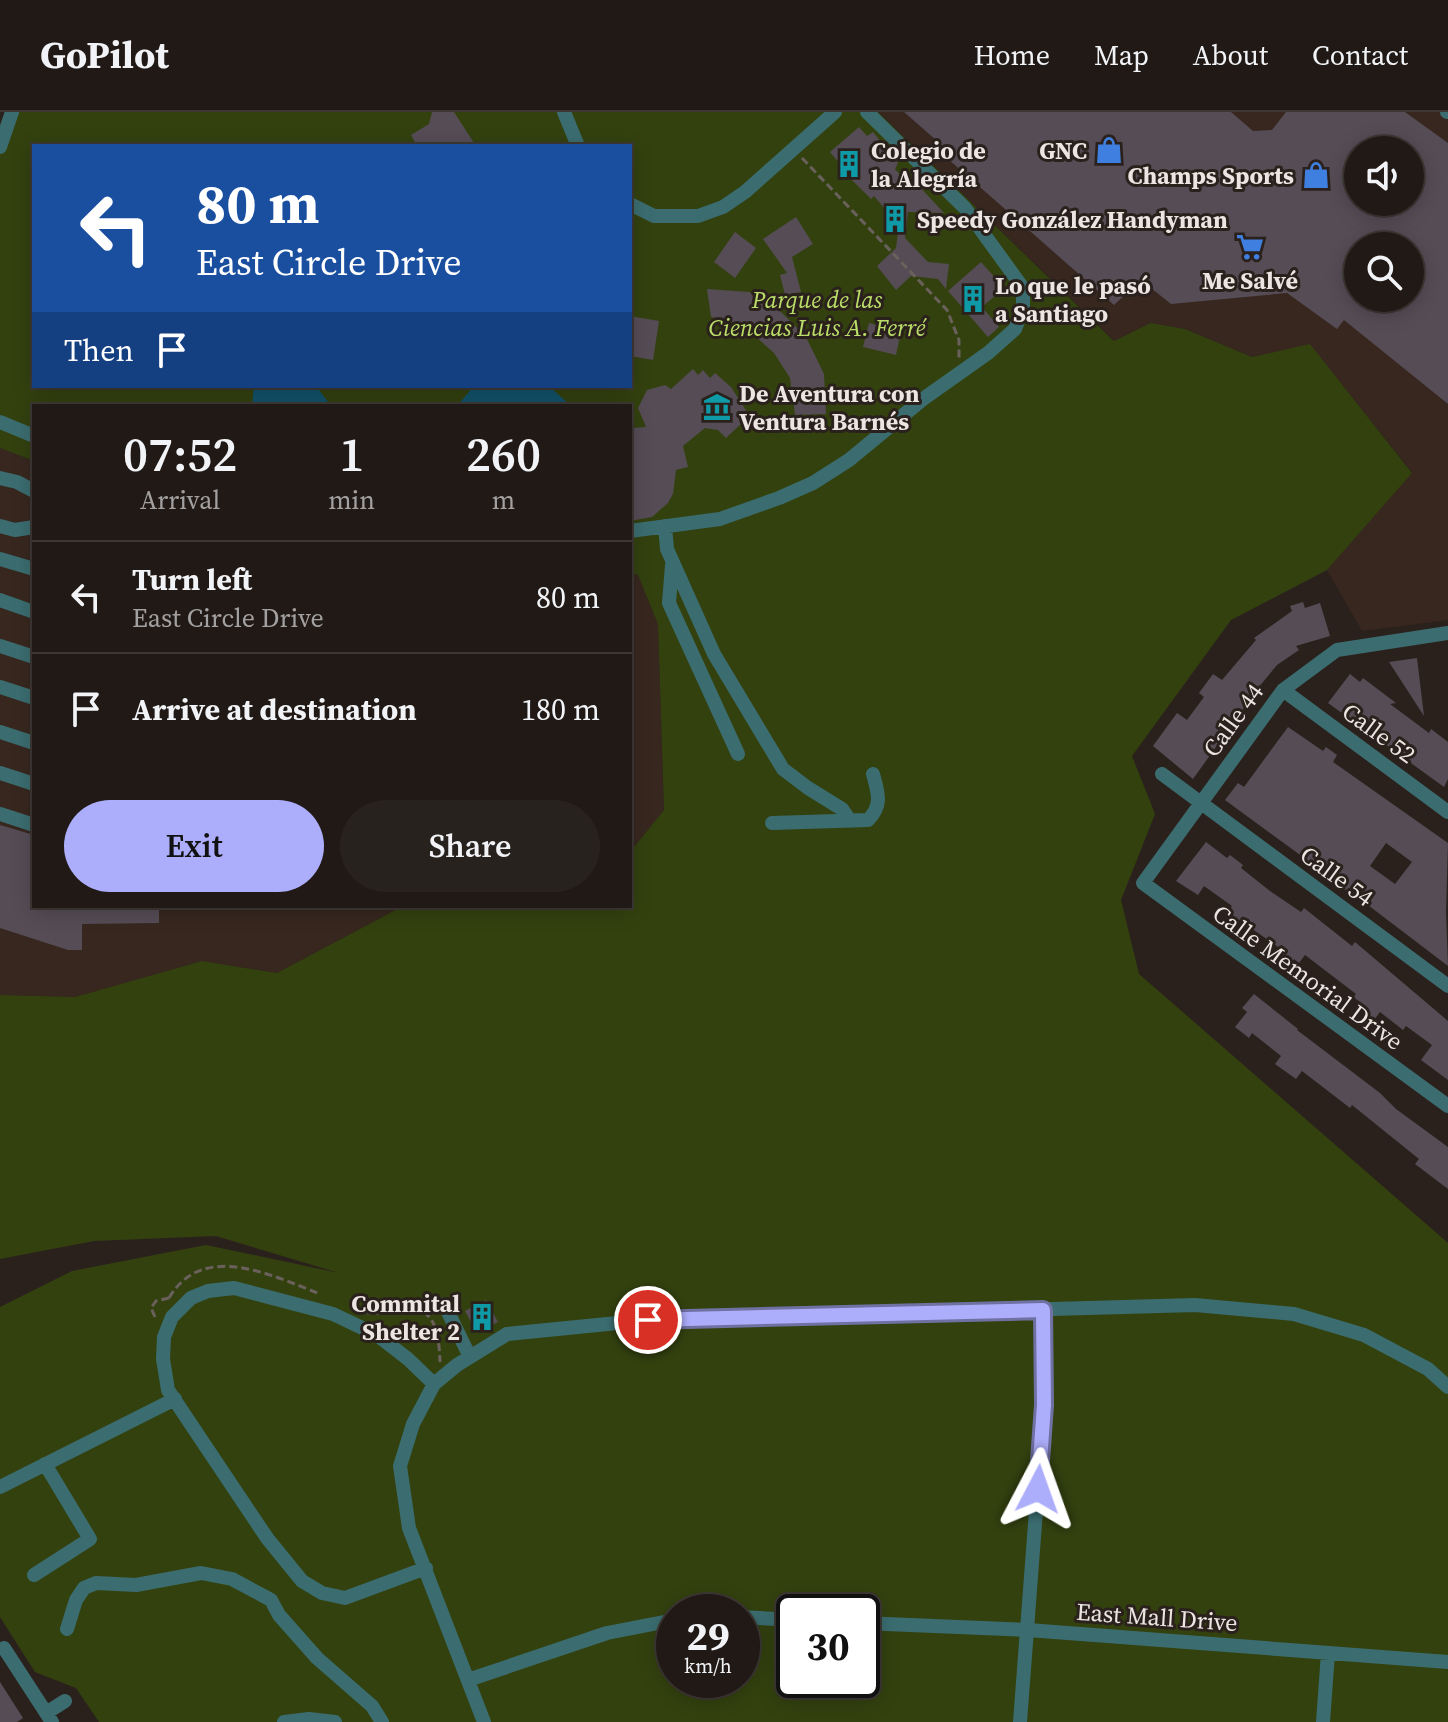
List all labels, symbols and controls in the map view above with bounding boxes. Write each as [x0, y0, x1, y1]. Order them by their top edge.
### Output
text: GoPilot [40, 29, 169, 81]
text: Home [974, 36, 1050, 74]
text: Map [1094, 36, 1149, 74]
text: About [1193, 36, 1268, 74]
text: Contact [1312, 36, 1408, 74]
place label: Colegio de la Alegría [871, 134, 986, 195]
place label: GNC [1039, 134, 1087, 167]
shop icon: GNC [1094, 135, 1124, 165]
map controls [1344, 136, 1424, 312]
button: sound [1344, 136, 1424, 216]
building icon: Colegio de la Alegría [834, 149, 864, 179]
place label: Champs Sports [1127, 159, 1294, 192]
shop icon: Champs Sports [1301, 160, 1331, 190]
text: 80 m [196, 165, 319, 242]
icon: left [64, 176, 168, 280]
place label: Speedy González Handyman [917, 203, 1228, 236]
building icon: Speedy González Handyman [880, 204, 910, 234]
supermarket icon: Me Salvé [1235, 232, 1265, 262]
button: search [1344, 232, 1424, 312]
text: East Circle Drive [196, 238, 462, 287]
place label: Me Salvé [1202, 264, 1298, 297]
place label: Lo que le pasó a Santiago [995, 269, 1151, 330]
park label: Parque de las Ciencias Luis A. Ferré [709, 283, 927, 344]
building icon: Lo que le pasó a Santiago [958, 284, 988, 314]
icon: arrive [150, 328, 194, 372]
text: Then [64, 330, 134, 371]
place label: De Aventura con Ventura Barnés [739, 377, 920, 438]
museum icon: De Aventura con Ventura Barnés [702, 392, 732, 422]
text: 07:52 [123, 421, 237, 487]
text: 1 [339, 421, 364, 487]
text: 260 [466, 421, 541, 487]
text: Arrival [140, 482, 220, 518]
text: min [328, 482, 375, 518]
text: m [492, 482, 515, 518]
text: Turn left [132, 559, 252, 600]
icon: left [64, 575, 108, 619]
text: 80 m [536, 577, 600, 618]
text: East Circle Drive [132, 600, 324, 636]
street label: Calle 44 [1195, 677, 1271, 763]
icon: arrive [64, 687, 108, 731]
text: Arrive at destination [132, 689, 417, 730]
text: 180 m [521, 689, 600, 730]
street label: Calle 52 [1336, 695, 1422, 771]
button: Exit [64, 800, 324, 892]
button: Share [340, 800, 600, 892]
street label: Calle 54 [1294, 838, 1380, 914]
street label: Calle Memorial Drive [1206, 897, 1410, 1057]
pin [614, 1286, 682, 1354]
place label: Commital Shelter 2 [351, 1287, 460, 1348]
icon: arrive [626, 1298, 670, 1342]
building icon: Commital Shelter 2 [467, 1302, 497, 1332]
position arrow [996, 1447, 1080, 1531]
speed limit sign: 30 [776, 1594, 880, 1698]
street label: East Mall Drive [1075, 1595, 1239, 1639]
text: 29 [686, 1609, 730, 1663]
text: km/h [684, 1652, 732, 1680]

